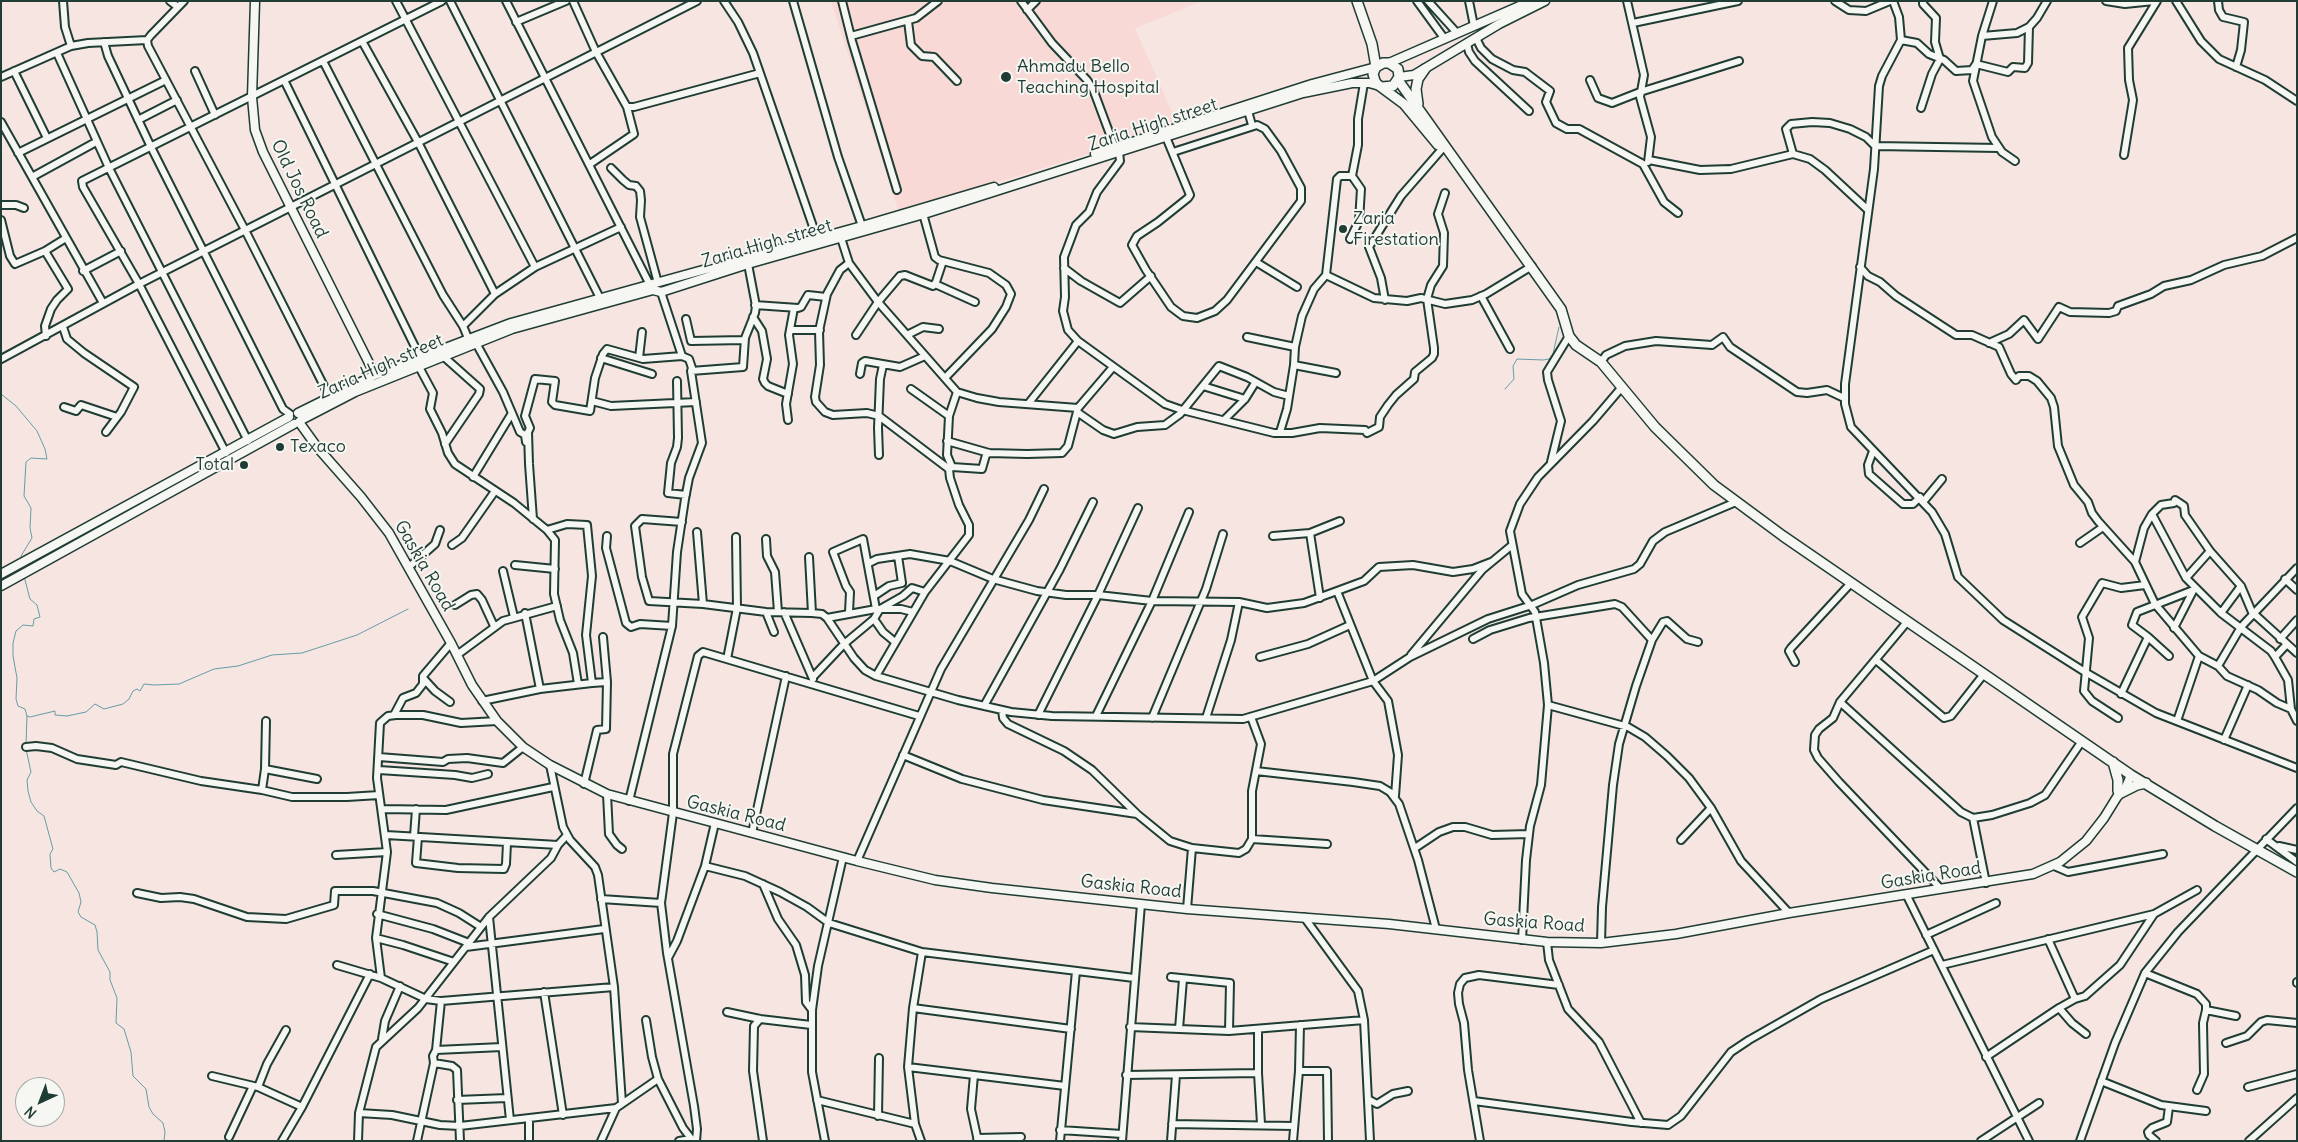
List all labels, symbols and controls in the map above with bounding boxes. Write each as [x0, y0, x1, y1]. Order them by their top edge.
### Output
place label: Ahmadu Bello Teaching Hospital [1017, 56, 1159, 98]
marker: Ahmadu Bello Teaching Hospital [999, 70, 1013, 84]
street label: Zaria High street [1086, 94, 1220, 156]
street label: Old Jos Road [266, 136, 332, 242]
place label: Zaria Firestation [1353, 208, 1439, 250]
street label: Zaria High street [699, 215, 835, 273]
marker: Zaria Firestation [1337, 223, 1349, 235]
street label: Zaria High street [315, 330, 447, 404]
place label: Texaco [290, 436, 346, 458]
marker: Texaco [274, 441, 286, 453]
place label: Total [195, 454, 234, 476]
marker: Total [238, 459, 250, 471]
street label: Gaskia Road [389, 517, 459, 615]
street label: Gaskia Road [684, 791, 788, 837]
street label: Gaskia Road [1879, 857, 1983, 895]
street label: Gaskia Road [1079, 871, 1183, 903]
street label: Gaskia Road [1483, 909, 1585, 937]
north arrow [15, 1077, 65, 1127]
text: N [21, 1102, 40, 1122]

